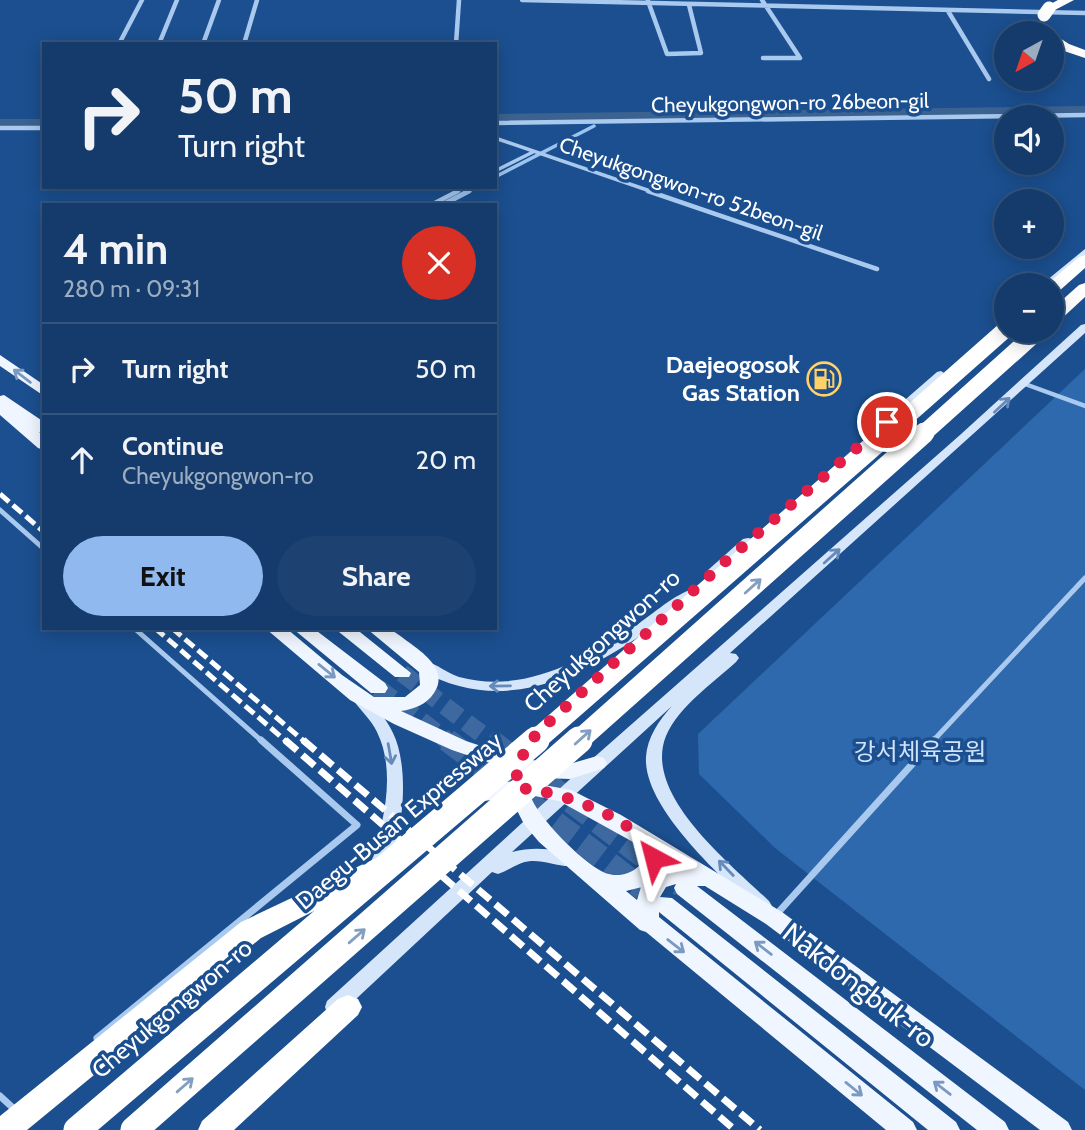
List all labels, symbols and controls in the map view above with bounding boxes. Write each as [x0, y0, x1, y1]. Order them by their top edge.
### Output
north arrow [994, 21, 1064, 91]
map controls [994, 21, 1064, 343]
text: 50 m [178, 66, 293, 125]
icon: right [63, 70, 154, 161]
street label: Cheyukgongwon-ro 26beon-gil [651, 88, 929, 117]
button: sound [994, 105, 1064, 175]
text: Turn right [178, 126, 305, 165]
street label: Cheyukgongwon-ro 52beon-gil [556, 132, 826, 245]
button: + [994, 189, 1064, 259]
text: 4 min [63, 223, 168, 275]
button: close [402, 226, 476, 300]
button: − [994, 273, 1064, 343]
text: 280 m · 09:31 [63, 275, 200, 303]
icon: right [63, 350, 101, 388]
place label: Daejeogosok Gas Station [666, 350, 800, 407]
text: Turn right [122, 353, 228, 385]
text: 50 m [415, 353, 476, 385]
fuel station icon: Daejeogosok Gas Station [805, 360, 843, 398]
one-way arrow [13, 368, 32, 383]
pin [857, 392, 917, 452]
one-way arrow [993, 396, 1010, 413]
icon: arrive [868, 403, 906, 441]
text: Continue [122, 430, 224, 462]
icon: ahead [63, 441, 101, 479]
text: 20 m [416, 444, 476, 476]
text: Cheyukgongwon-ro [122, 462, 314, 490]
button: Exit [63, 536, 263, 616]
button: Share [277, 536, 476, 616]
one-way arrow [823, 548, 841, 564]
street label: Cheyukgongwon-ro [518, 563, 686, 718]
one-way arrow [744, 578, 762, 594]
one-way arrow [317, 663, 336, 678]
one-way arrow [489, 679, 512, 692]
street label: Daegu-Busan Expressway [289, 726, 508, 916]
one-way arrow [574, 729, 592, 745]
park label: 강서체육공원 [854, 737, 986, 766]
one-way arrow [384, 742, 398, 765]
position arrow [617, 821, 691, 895]
one-way arrow [718, 860, 735, 877]
street label: Nakdongbuk-ro [776, 915, 942, 1055]
one-way arrow [348, 928, 366, 944]
street label: Cheyukgongwon-ro [86, 933, 258, 1084]
one-way arrow [667, 938, 685, 954]
one-way arrow [754, 941, 772, 956]
one-way arrow [176, 1077, 194, 1093]
one-way arrow [844, 1081, 862, 1097]
one-way arrow [933, 1081, 952, 1096]

